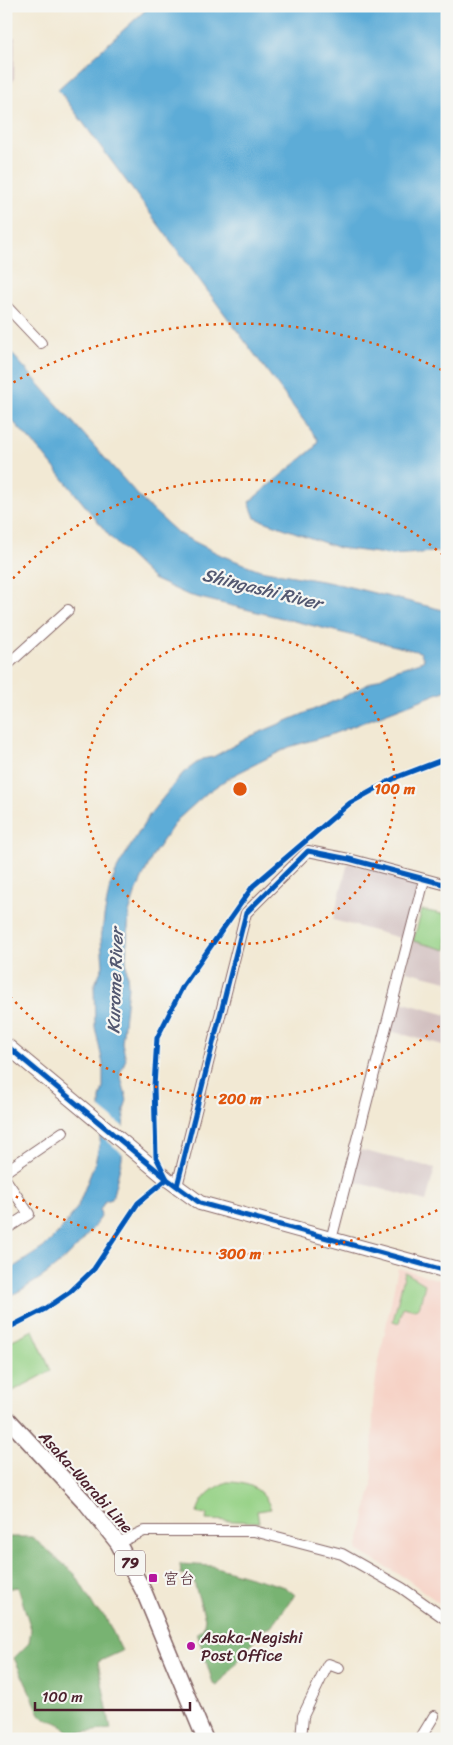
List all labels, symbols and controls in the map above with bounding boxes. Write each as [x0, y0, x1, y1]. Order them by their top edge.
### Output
water label: Shingashi River [199, 559, 328, 620]
text: 100 m [375, 776, 416, 802]
centre of rings [231, 780, 249, 798]
water label: Kurome River [97, 924, 133, 1034]
text: 200 m [217, 1086, 262, 1112]
text: 300 m [218, 1241, 262, 1267]
street label: Asaka-Warabi Line [31, 1423, 141, 1540]
road number: 79 [115, 1550, 145, 1576]
place label: 宮台 [163, 1564, 195, 1593]
marker: 宮台 [147, 1572, 159, 1584]
place label: Asaka-Negishi Post Office [200, 1623, 303, 1670]
marker: Asaka-Negishi Post Office [185, 1640, 197, 1652]
scale bar [35, 1680, 190, 1712]
text: 100 m [42, 1684, 83, 1710]

